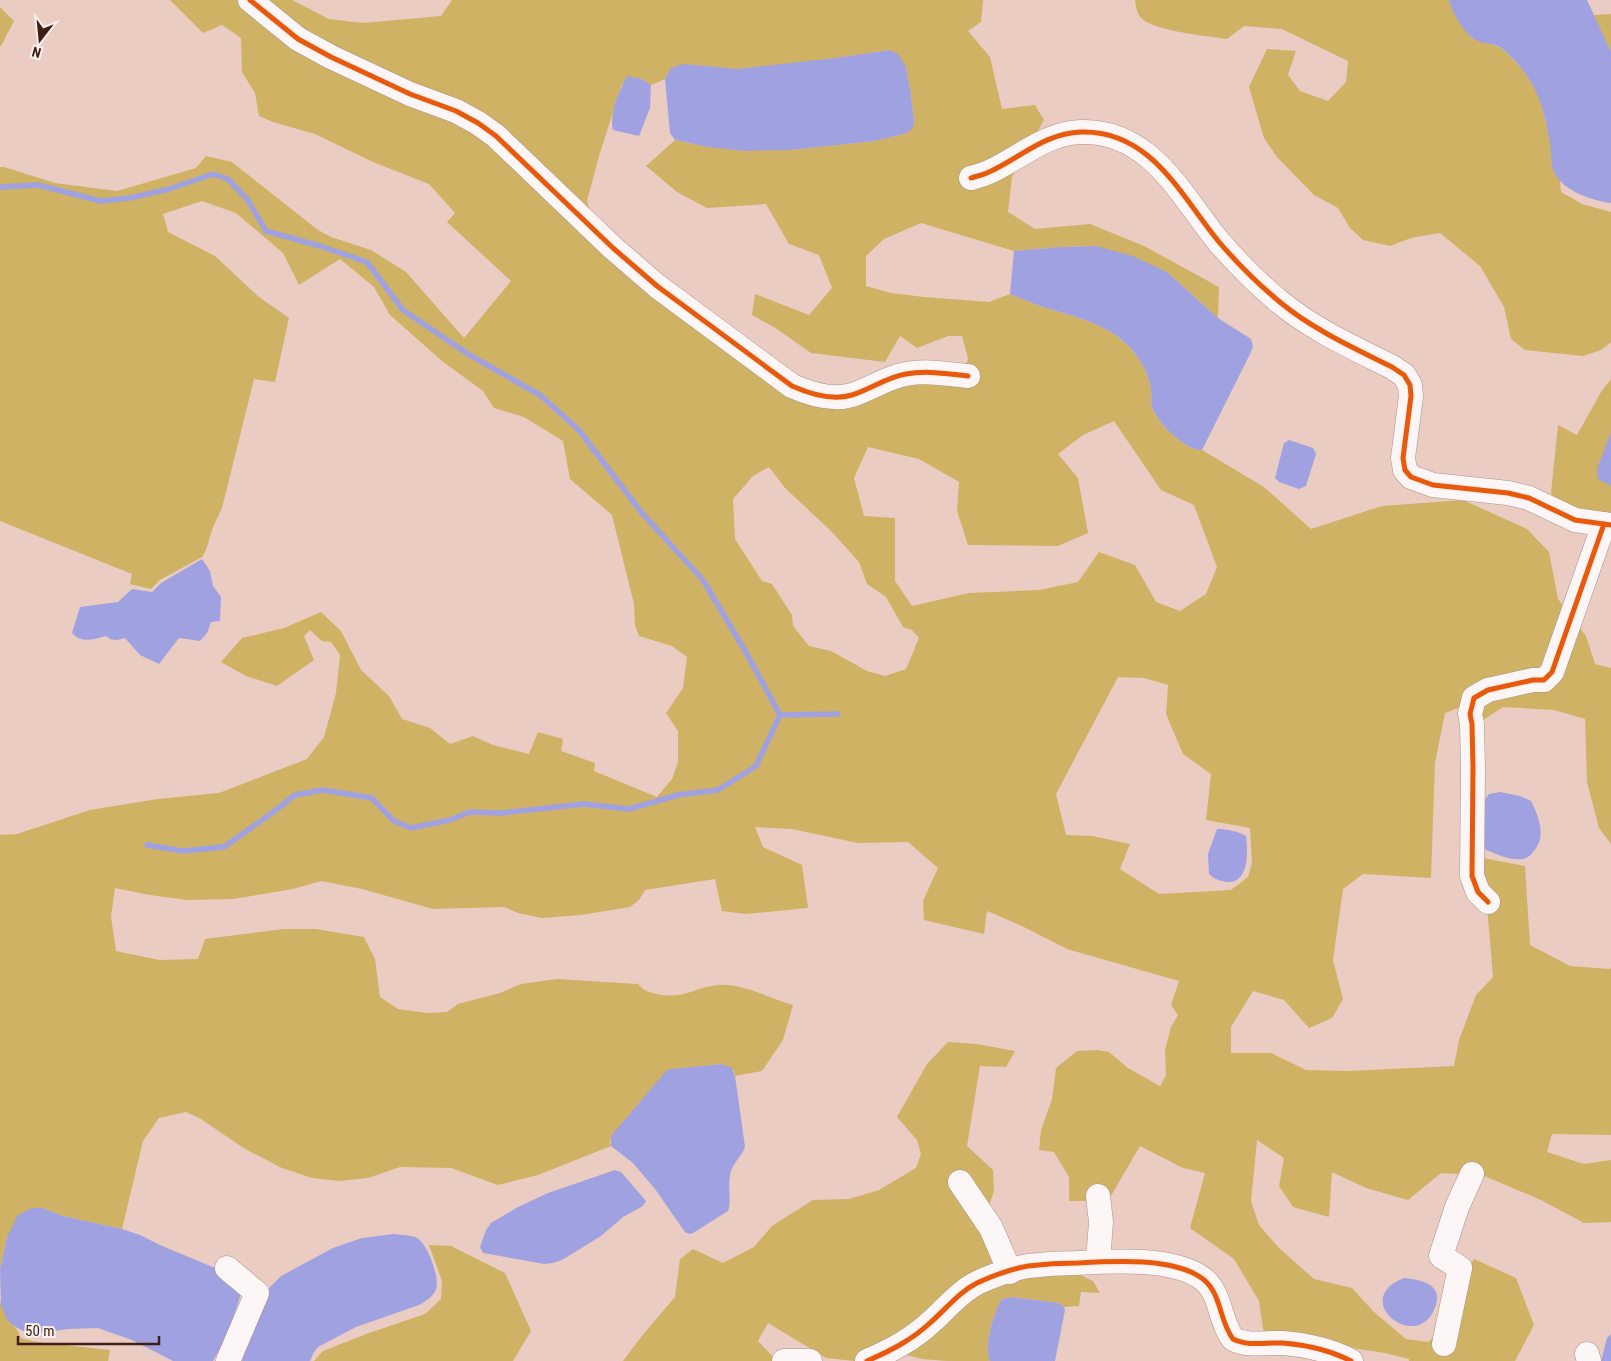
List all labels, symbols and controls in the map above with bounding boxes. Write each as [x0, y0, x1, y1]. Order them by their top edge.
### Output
north arrow [15, 15, 65, 65]
text: N [30, 44, 43, 61]
scale bar [18, 1314, 159, 1346]
text: 50 m [25, 1322, 55, 1340]

